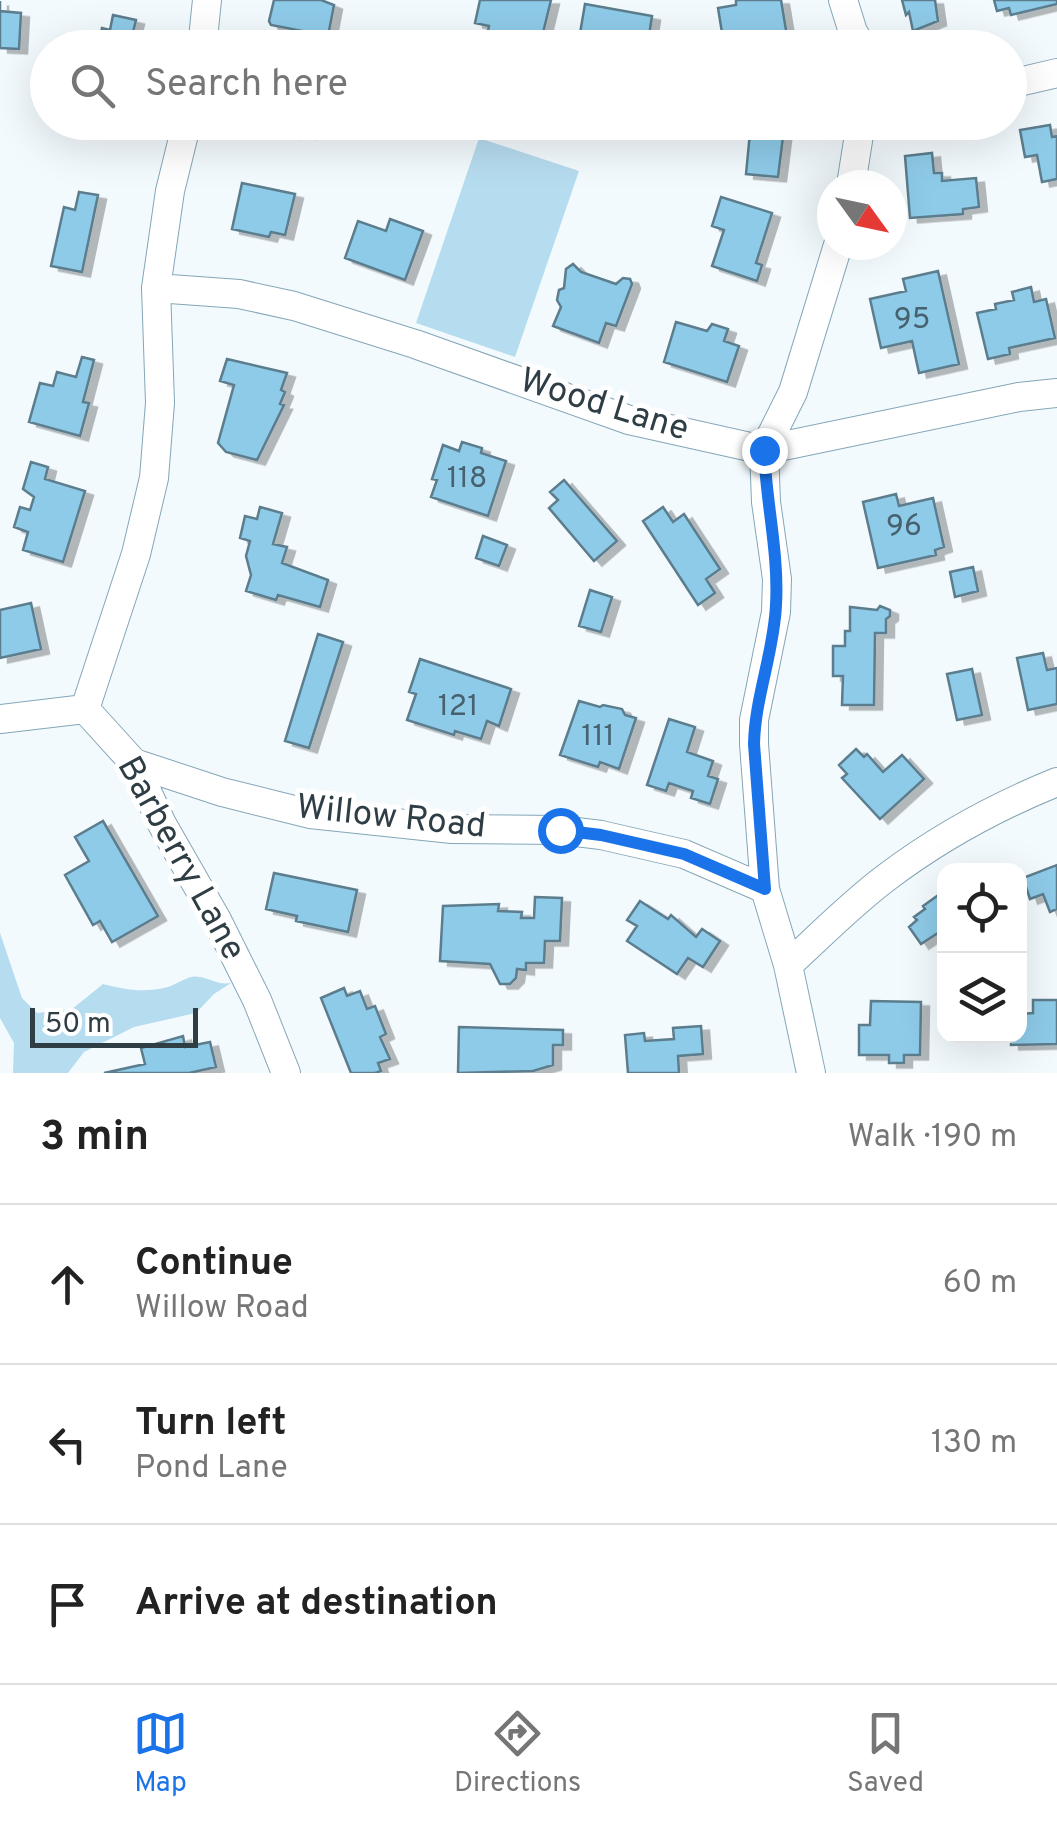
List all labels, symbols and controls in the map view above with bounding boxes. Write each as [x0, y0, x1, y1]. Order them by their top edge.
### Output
search box [30, 30, 1027, 140]
icon: search [65, 58, 120, 113]
text: Search here [145, 61, 348, 110]
north arrow [817, 170, 907, 260]
house number: 95 [894, 302, 930, 339]
street label: Wood Lane [514, 359, 694, 453]
route end [742, 428, 788, 474]
house number: 118 [447, 461, 487, 498]
house number: 96 [886, 509, 922, 546]
house number: 121 [438, 689, 478, 726]
house number: 111 [581, 719, 615, 756]
street label: Barberry Lane [106, 749, 254, 969]
street label: Willow Road [294, 786, 488, 850]
route start [538, 808, 584, 854]
map controls [937, 863, 1027, 1043]
button: locate [937, 863, 1027, 953]
button: layers [937, 953, 1027, 1043]
scale bar [30, 1003, 198, 1048]
text: 50 m [45, 1007, 111, 1043]
text: 3 min [40, 1112, 149, 1165]
text: Walk · 190 m [848, 1118, 1017, 1158]
text: Continue [135, 1240, 293, 1289]
icon: ahead [40, 1257, 95, 1312]
text: 60 m [943, 1264, 1017, 1304]
text: Willow Road [135, 1289, 309, 1329]
text: Turn left [135, 1400, 287, 1449]
icon: left [40, 1417, 95, 1472]
text: 130 m [931, 1424, 1017, 1464]
text: Pond Lane [135, 1449, 288, 1489]
icon: arrive [40, 1577, 95, 1632]
text: Arrive at destination [135, 1580, 498, 1629]
tab: Map [133, 1706, 188, 1802]
tab: Directions [454, 1706, 581, 1802]
tab: Saved [847, 1706, 924, 1802]

